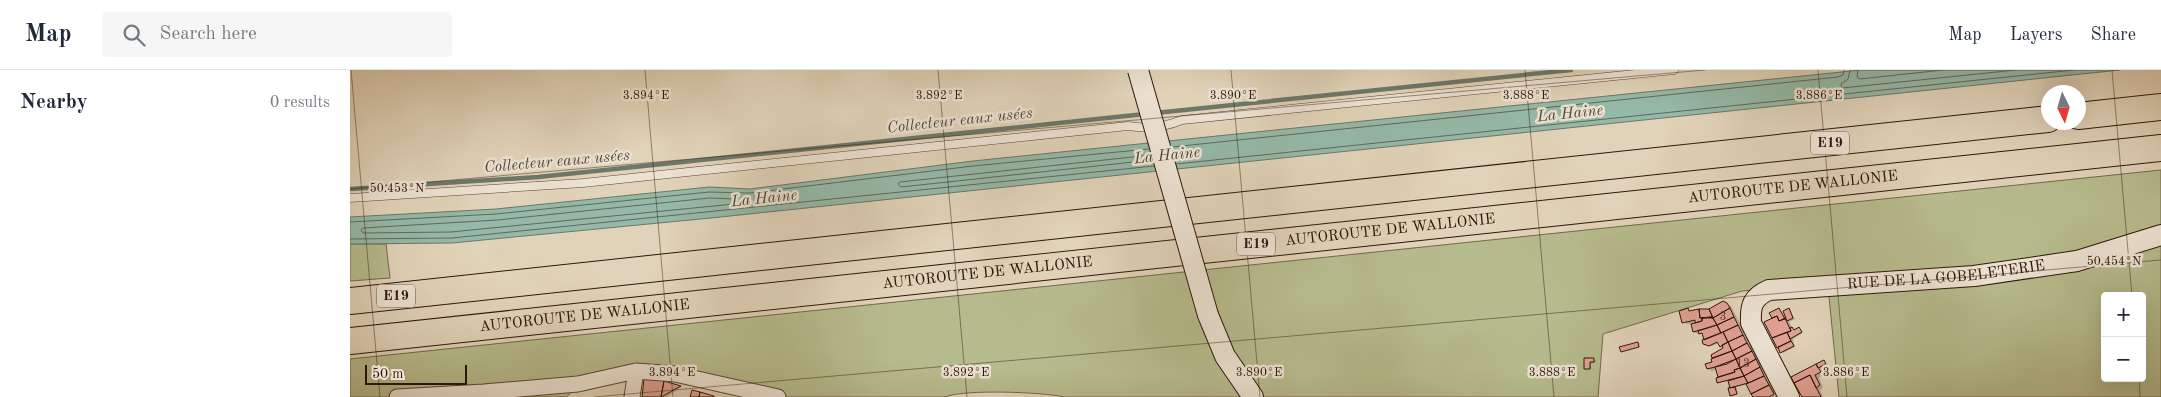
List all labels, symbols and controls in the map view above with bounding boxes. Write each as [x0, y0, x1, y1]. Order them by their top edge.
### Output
search box [102, 12, 452, 57]
icon: search [120, 21, 148, 49]
text: Map [25, 23, 72, 47]
text: Search here [160, 25, 257, 44]
text: Map [1948, 26, 1982, 44]
text: Layers [2010, 26, 2062, 44]
text: Share [2090, 26, 2136, 44]
north arrow [2041, 85, 2086, 130]
text: 3.894°E [623, 90, 669, 102]
text: 3.892°E [916, 90, 962, 102]
text: 3.890°E [1210, 90, 1256, 102]
text: 3.888°E [1503, 90, 1549, 102]
text: 3.886°E [1796, 90, 1842, 102]
text: Nearby [20, 92, 88, 113]
text: 0 results [270, 95, 330, 111]
water label: La Haine [1535, 103, 1604, 126]
water label: Collecteur eaux usées [886, 105, 1034, 137]
road number: E19 [1811, 132, 1849, 154]
water label: La Haine [1132, 145, 1201, 168]
water label: Collecteur eaux usées [483, 148, 631, 176]
street label: AUTOROUTE DE WALLONIE [1687, 169, 1899, 206]
text: 50.453°N [370, 182, 424, 195]
water label: La Haine [729, 188, 798, 211]
street label: AUTOROUTE DE WALLONIE [1284, 212, 1496, 249]
road number: E19 [1237, 232, 1275, 255]
street label: AUTOROUTE DE WALLONIE [882, 254, 1093, 292]
text: 50.454°N [2087, 255, 2141, 268]
street label: RUE DE LA GOBELETERIE [1846, 258, 2046, 292]
road number: E19 [377, 285, 415, 308]
map controls [2101, 292, 2146, 382]
button: + [2101, 292, 2146, 337]
street label: AUTOROUTE DE WALLONIE [479, 297, 690, 335]
house number: 3 [1720, 311, 1726, 323]
button: − [2101, 337, 2146, 382]
house number: 13 [1736, 358, 1750, 370]
scale bar [365, 362, 468, 385]
text: 50 m [372, 367, 403, 381]
text: 3.894°E [649, 367, 695, 379]
text: 3.892°E [943, 367, 989, 379]
text: 3.890°E [1236, 367, 1282, 379]
text: 3.888°E [1529, 367, 1575, 379]
text: 3.886°E [1823, 367, 1869, 379]

